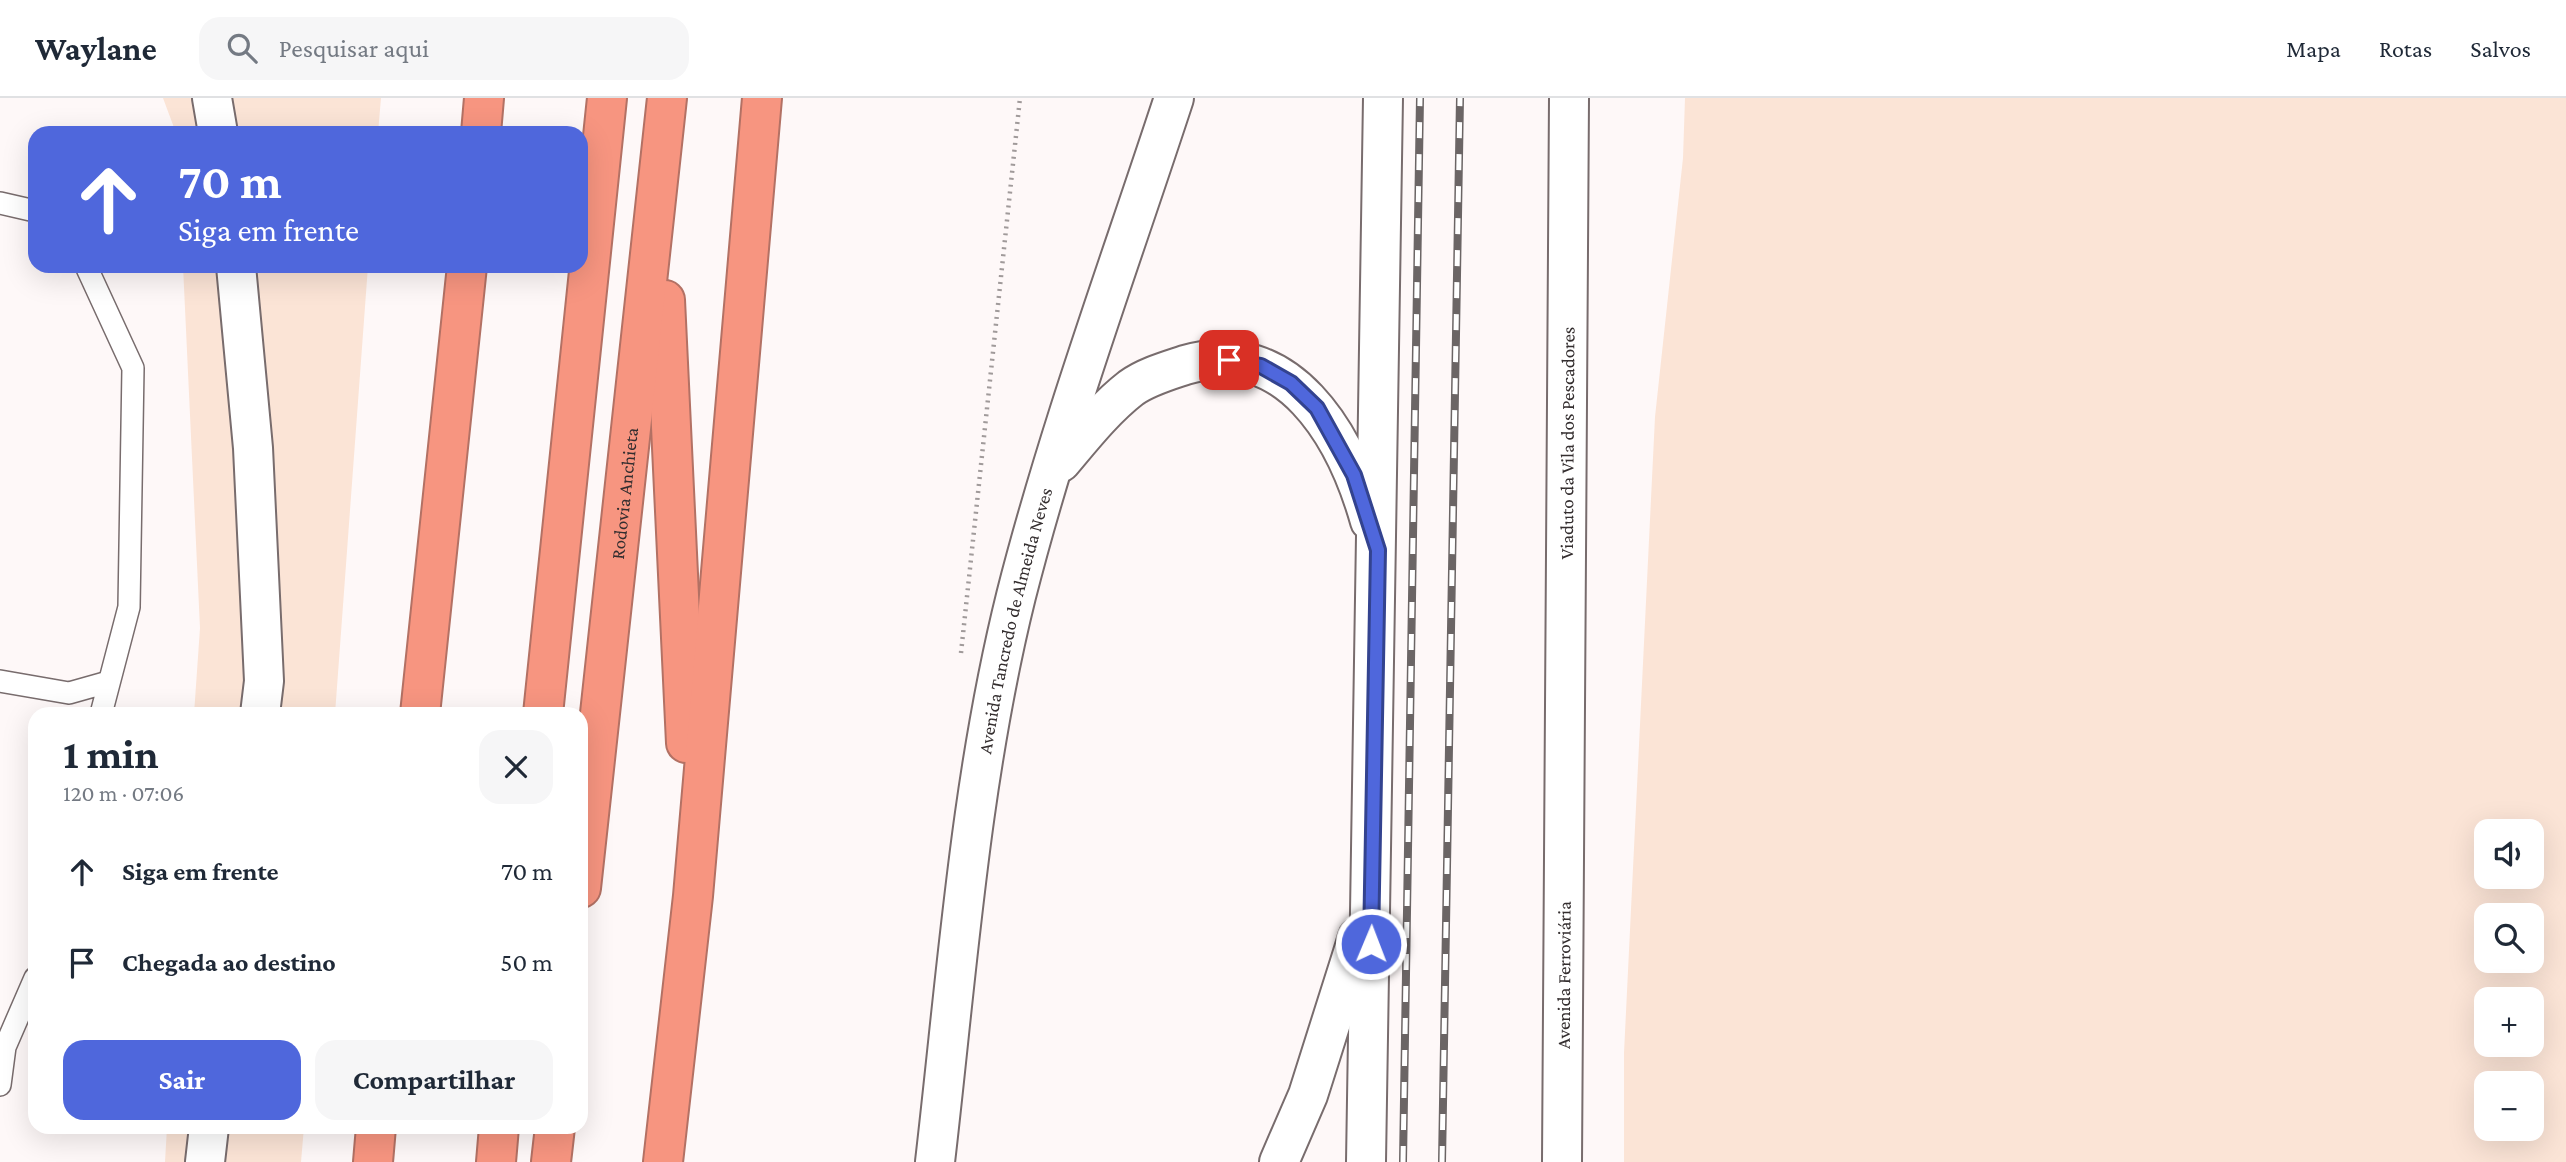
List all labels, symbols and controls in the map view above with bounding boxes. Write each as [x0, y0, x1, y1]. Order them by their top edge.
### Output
search box [199, 17, 689, 80]
icon: search [223, 29, 261, 67]
text: Waylane [35, 30, 157, 67]
text: Pesquisar aqui [279, 34, 429, 63]
text: Mapa [2286, 35, 2341, 62]
text: Rotas [2379, 35, 2432, 62]
text: Salvos [2470, 35, 2531, 62]
icon: ahead [63, 154, 154, 245]
text: 70 m [178, 154, 282, 209]
text: Siga em frente [178, 212, 359, 248]
street label: Viaduto da Vila dos Pescadores [1555, 327, 1578, 559]
pin [1199, 330, 1259, 390]
icon: arrive [1210, 341, 1248, 379]
street label: Rodovia Anchieta [606, 426, 642, 560]
street label: Avenida Tancredo de Almeida Neves [974, 485, 1056, 755]
text: 1 min [63, 730, 159, 777]
button: close [479, 730, 553, 804]
text: 120 m · 07:06 [63, 780, 184, 806]
map controls [2474, 819, 2544, 1141]
button: sound [2474, 819, 2544, 889]
icon: ahead [63, 853, 101, 891]
text: Siga em frente [122, 857, 279, 886]
text: 70 m [501, 857, 553, 886]
street label: Avenida Ferroviária [1552, 901, 1574, 1049]
button: search [2474, 903, 2544, 973]
position arrow [1334, 907, 1408, 981]
icon: arrive [63, 944, 101, 982]
text: Chegada ao destino [122, 948, 336, 977]
text: 50 m [500, 948, 553, 977]
button: + [2474, 987, 2544, 1057]
button: Sair [63, 1040, 301, 1120]
button: Compartilhar [315, 1040, 553, 1120]
button: − [2474, 1071, 2544, 1141]

